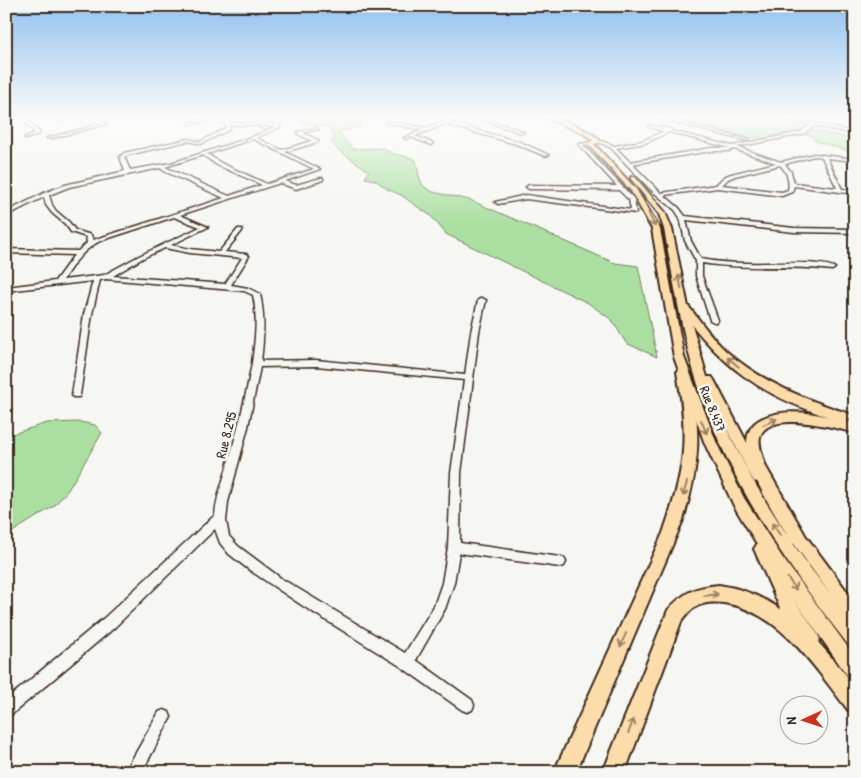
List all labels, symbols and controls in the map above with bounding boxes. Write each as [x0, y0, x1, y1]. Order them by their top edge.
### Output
one-way arrow [647, 212, 657, 227]
one-way arrow [674, 275, 684, 291]
one-way arrow [726, 356, 739, 367]
street label: Rue 8.437 [696, 383, 731, 435]
street label: Rue 8.295 [211, 410, 240, 460]
one-way arrow [762, 416, 777, 426]
one-way arrow [700, 419, 710, 434]
one-way arrow [679, 481, 689, 497]
one-way arrow [771, 523, 781, 537]
one-way arrow [787, 577, 797, 591]
one-way arrow [702, 590, 718, 600]
one-way arrow [618, 632, 628, 647]
north arrow [778, 696, 828, 746]
text: N [781, 716, 800, 725]
one-way arrow [627, 719, 636, 734]

